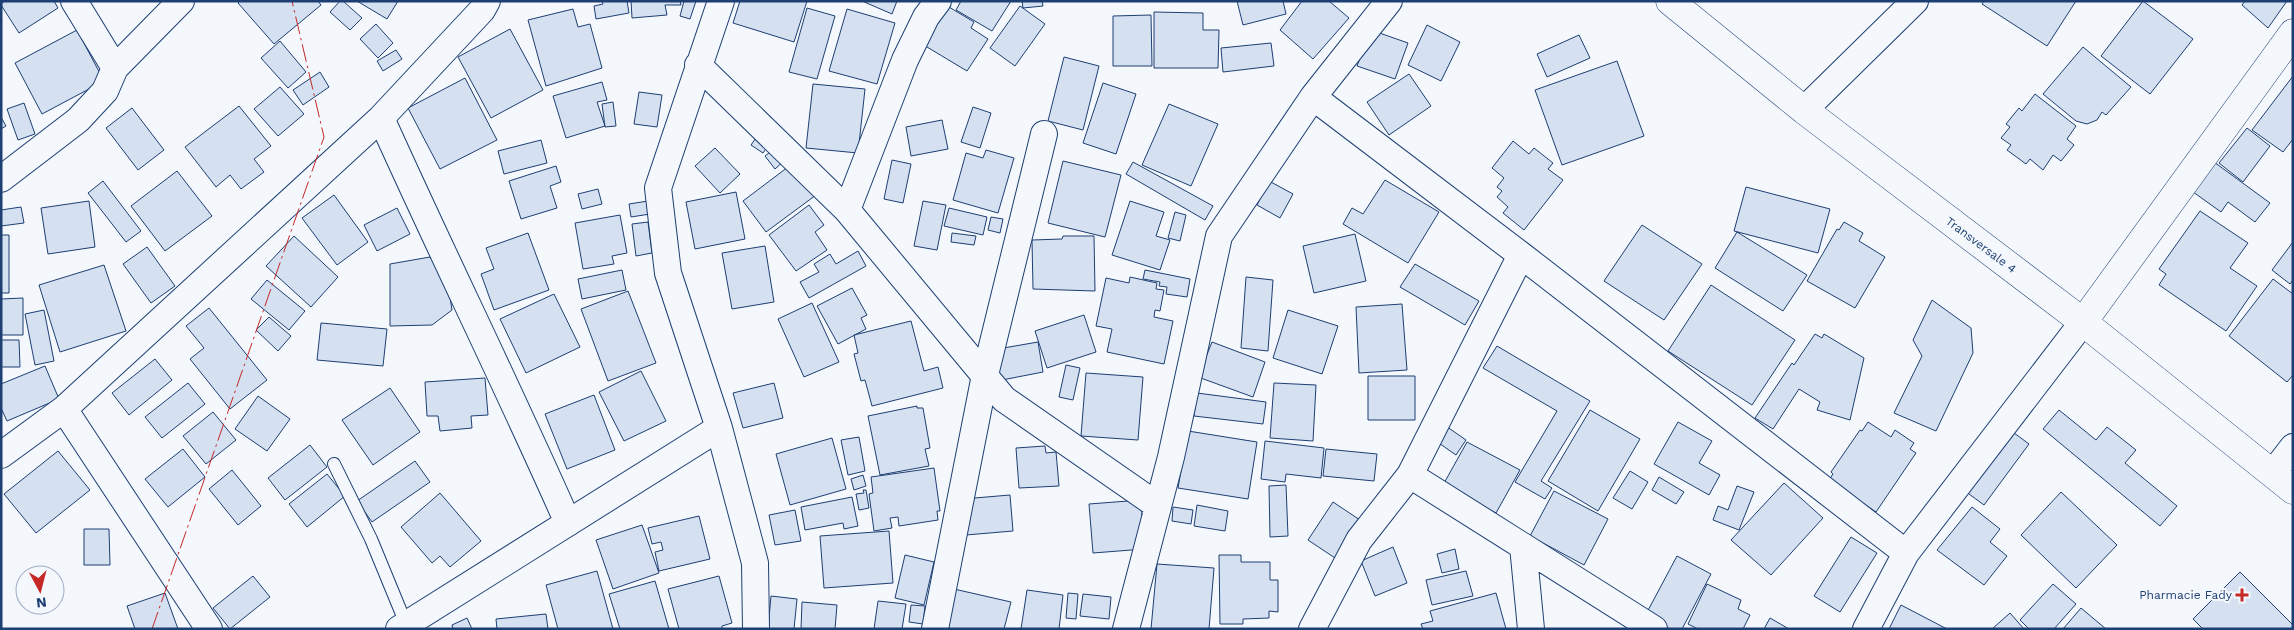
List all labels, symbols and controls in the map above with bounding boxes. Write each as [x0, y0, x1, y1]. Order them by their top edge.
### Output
street label: Transversale 4 [1943, 214, 2019, 276]
north arrow [15, 565, 65, 615]
place label: Pharmacie Fady [2139, 588, 2233, 602]
marker: Pharmacie Fady [2236, 589, 2248, 601]
text: N [35, 594, 48, 611]

